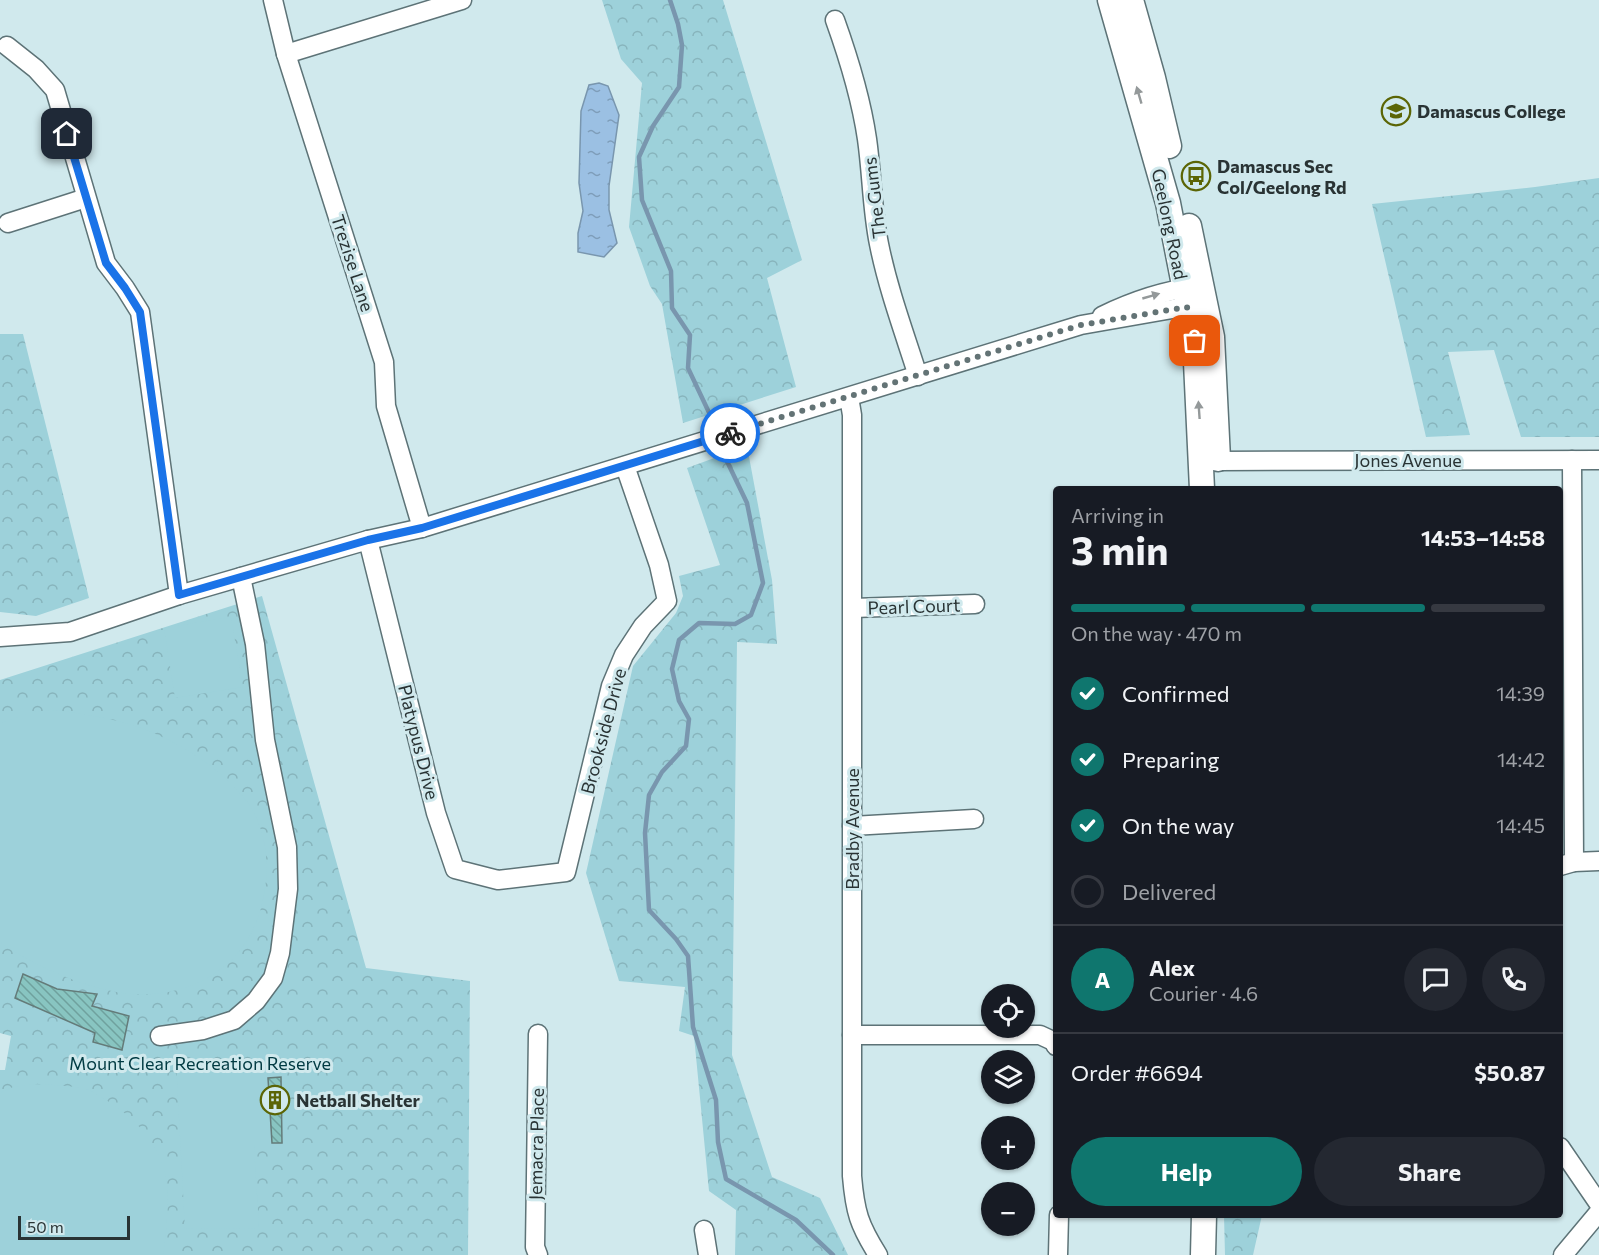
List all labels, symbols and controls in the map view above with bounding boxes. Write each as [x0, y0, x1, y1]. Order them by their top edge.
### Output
one-way arrow [1134, 86, 1143, 104]
school or university icon: Damascus College [1380, 95, 1412, 127]
place label: Damascus College [1417, 100, 1566, 122]
pin [41, 108, 92, 159]
icon: home [50, 117, 83, 150]
place label: Damascus Sec Col/Geelong Rd [1217, 155, 1347, 198]
street label: The Gums [858, 156, 890, 240]
bus stop icon: Damascus Sec Col/Geelong Rd [1180, 160, 1212, 192]
street label: Geelong Road [1147, 166, 1193, 282]
street label: Trezise Lane [327, 212, 379, 314]
one-way arrow [1141, 290, 1160, 300]
pin [1169, 315, 1220, 366]
icon: bag [1178, 324, 1211, 357]
one-way arrow [1194, 400, 1204, 419]
courier [700, 403, 760, 463]
icon: bike [714, 417, 747, 450]
street label: Jones Avenue [1354, 449, 1462, 471]
text: Arriving in [1071, 503, 1164, 527]
text: 14:53–14:58 [1421, 524, 1545, 551]
text: 3 min [1071, 525, 1169, 573]
street label: Pearl Court [867, 593, 961, 619]
text: On the way · 470 m [1071, 621, 1242, 645]
street label: Brookside Drive [576, 666, 630, 796]
icon: check [1071, 677, 1104, 710]
text: Confirmed [1122, 680, 1229, 707]
text: 14:39 [1496, 681, 1545, 705]
street label: Platypus Drive [394, 682, 444, 802]
icon: check [1071, 743, 1104, 776]
text: Preparing [1122, 746, 1219, 773]
text: 14:42 [1497, 747, 1545, 771]
street label: Bradby Avenue [841, 768, 863, 890]
icon: check [1071, 809, 1104, 842]
text: On the way [1122, 812, 1234, 839]
text: 14:45 [1496, 813, 1545, 837]
text: Delivered [1122, 878, 1216, 905]
button: chat [1404, 948, 1467, 1011]
button: phone [1482, 948, 1545, 1011]
text: Alex [1149, 954, 1195, 981]
text: A [1095, 966, 1110, 993]
text: Courier · 4.6 [1149, 981, 1258, 1005]
map controls [981, 984, 1035, 1236]
button: locate [981, 984, 1035, 1038]
button: layers [981, 1050, 1035, 1104]
park label: Mount Clear Recreation Reserve [69, 1052, 331, 1074]
text: Order #6694 [1071, 1059, 1203, 1086]
text: $50.87 [1474, 1059, 1545, 1086]
building icon: Netball Shelter [259, 1084, 291, 1116]
street label: Jemacra Place [524, 1088, 548, 1200]
place label: Netball Shelter [296, 1089, 421, 1111]
button: + [981, 1116, 1035, 1170]
button: Help [1071, 1137, 1302, 1206]
button: Share [1314, 1137, 1545, 1206]
button: − [981, 1182, 1035, 1236]
scale bar [18, 1213, 130, 1240]
text: 50 m [27, 1217, 64, 1236]

